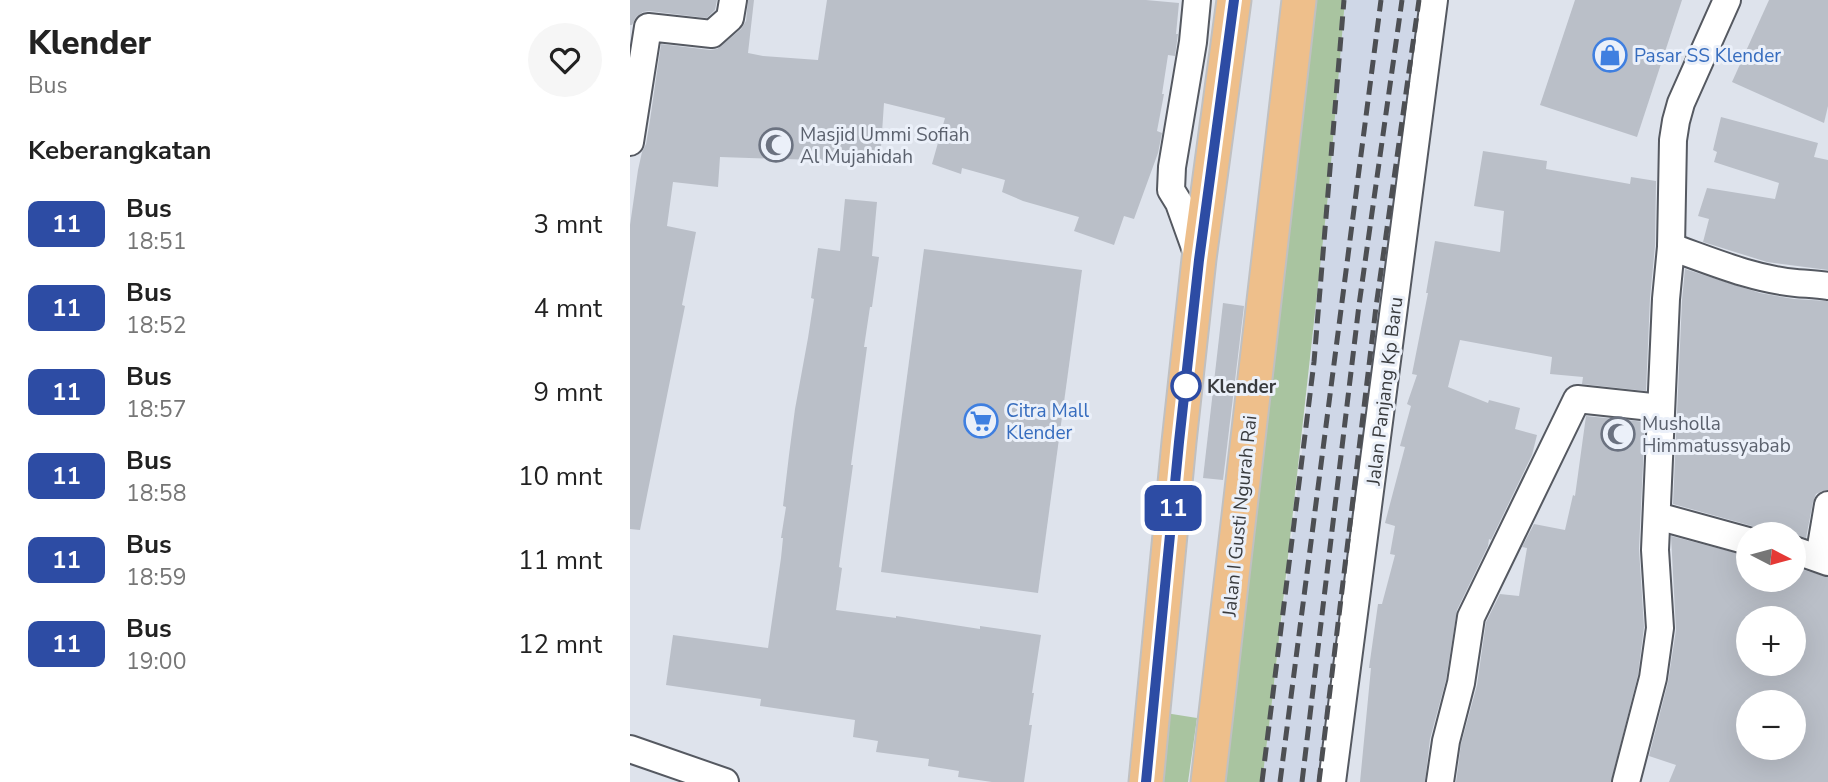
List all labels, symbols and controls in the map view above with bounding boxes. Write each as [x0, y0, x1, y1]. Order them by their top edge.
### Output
text: Klender [28, 21, 151, 66]
button: heart [528, 23, 602, 97]
shop icon: Pasar SS Klender [1591, 36, 1629, 74]
place label: Pasar SS Klender [1634, 43, 1781, 69]
text: Bus [28, 70, 68, 101]
place label: Masjid Ummi Sofiah Al Mujahidah [800, 122, 970, 170]
mosque icon: Masjid Ummi Sofiah Al Mujahidah [757, 126, 795, 164]
text: Keberangkatan [28, 133, 211, 168]
text: Bus [126, 191, 172, 226]
text: 3 mnt [534, 207, 602, 242]
text: 11 [52, 208, 81, 240]
text: 18:51 [126, 226, 186, 257]
text: Bus [126, 275, 172, 310]
text: 4 mnt [534, 291, 602, 326]
text: 11 [52, 292, 81, 324]
street label: Jalan Panjang Kp Baru [1360, 295, 1409, 488]
text: 18:52 [126, 310, 186, 341]
text: Bus [126, 359, 172, 394]
marker: Klender [1171, 371, 1201, 401]
place label: Klender [1207, 374, 1277, 400]
text: 9 mnt [534, 375, 602, 410]
text: 11 [52, 376, 81, 408]
text: 18:57 [126, 394, 186, 425]
place label: Citra Mall Klender [1006, 398, 1089, 446]
supermarket icon: Citra Mall Klender [962, 402, 1000, 440]
place label: Musholla Himmatussyabab [1642, 411, 1791, 459]
street label: Jalan I Gusti Ngurah Rai [1216, 414, 1263, 619]
mosque icon: Musholla Himmatussyabab [1599, 415, 1637, 453]
text: Bus [126, 443, 172, 478]
text: 10 mnt [518, 459, 602, 494]
text: 11 [52, 460, 81, 492]
text: 18:58 [126, 478, 186, 509]
line badge: 11 [1142, 485, 1204, 531]
text: 11 [1159, 492, 1187, 524]
north arrow [1736, 522, 1806, 592]
map controls [1736, 522, 1806, 760]
text: Bus [126, 527, 172, 562]
text: 11 mnt [518, 543, 602, 578]
text: 11 [52, 544, 81, 576]
text: 18:59 [126, 562, 186, 593]
button: + [1736, 606, 1806, 676]
text: Bus [126, 611, 172, 646]
text: 12 mnt [518, 627, 602, 662]
text: 11 [52, 628, 81, 660]
text: 19:00 [126, 646, 186, 677]
button: − [1736, 690, 1806, 760]

